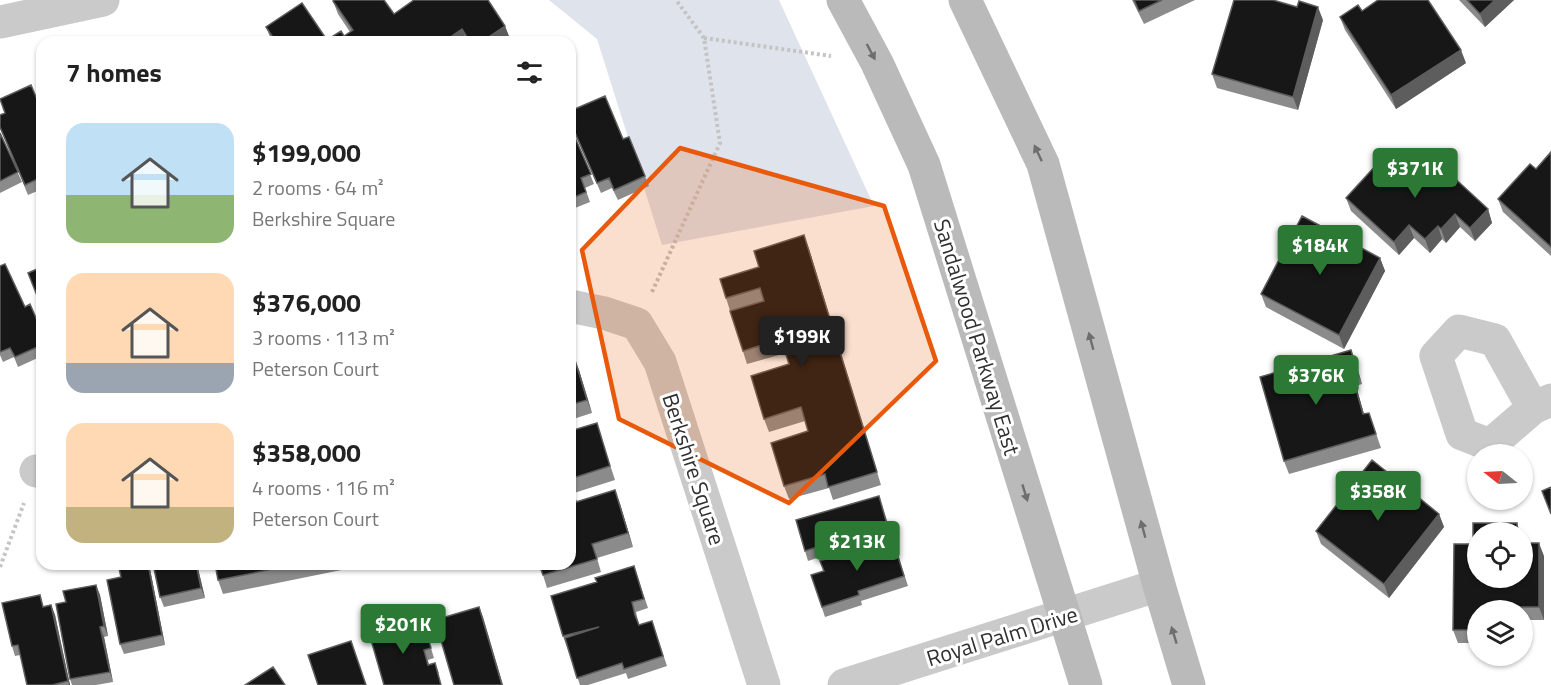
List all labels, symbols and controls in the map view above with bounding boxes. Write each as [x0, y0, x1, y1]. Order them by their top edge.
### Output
one-way arrow [866, 43, 876, 60]
text: 7 homes [66, 53, 162, 92]
icon: filters [513, 56, 546, 89]
text: $199,000 [252, 133, 361, 172]
one-way arrow [1033, 145, 1042, 162]
icon: home [114, 147, 186, 219]
pin: $371K [1373, 148, 1457, 199]
text: $371K [1387, 152, 1443, 183]
text: 2 rooms · 64 m² [252, 172, 384, 203]
text: Berkshire Square [252, 203, 395, 234]
street label: Sandalwood Parkway East [925, 215, 1029, 459]
pin: $184K [1278, 225, 1362, 276]
text: $184K [1292, 229, 1348, 260]
text: $376,000 [252, 283, 361, 322]
icon: home [114, 297, 186, 369]
pin: $199K [760, 316, 844, 367]
text: $199K [774, 320, 830, 351]
text: 3 rooms · 113 m² [252, 322, 395, 353]
one-way arrow [1086, 332, 1096, 350]
text: Peterson Court [252, 353, 379, 384]
pin: $376K [1274, 355, 1358, 406]
text: $376K [1288, 359, 1344, 390]
street label: Berkshire Square [653, 389, 735, 549]
text: $358,000 [252, 433, 361, 472]
north arrow [1467, 444, 1533, 510]
map controls [1467, 444, 1533, 666]
icon: home [114, 447, 186, 519]
pin: $358K [1336, 471, 1420, 522]
text: 4 rooms · 116 m² [252, 472, 395, 503]
text: $358K [1350, 475, 1406, 506]
one-way arrow [1021, 484, 1030, 502]
text: Peterson Court [252, 503, 379, 534]
one-way arrow [1138, 520, 1147, 538]
pin: $213K [815, 521, 899, 572]
button: locate [1467, 522, 1533, 588]
text: $213K [829, 525, 885, 556]
street label: Royal Palm Drive [922, 597, 1082, 675]
button: layers [1467, 600, 1533, 666]
pin: $201K [361, 604, 445, 655]
text: $201K [375, 608, 431, 639]
one-way arrow [1169, 626, 1178, 644]

